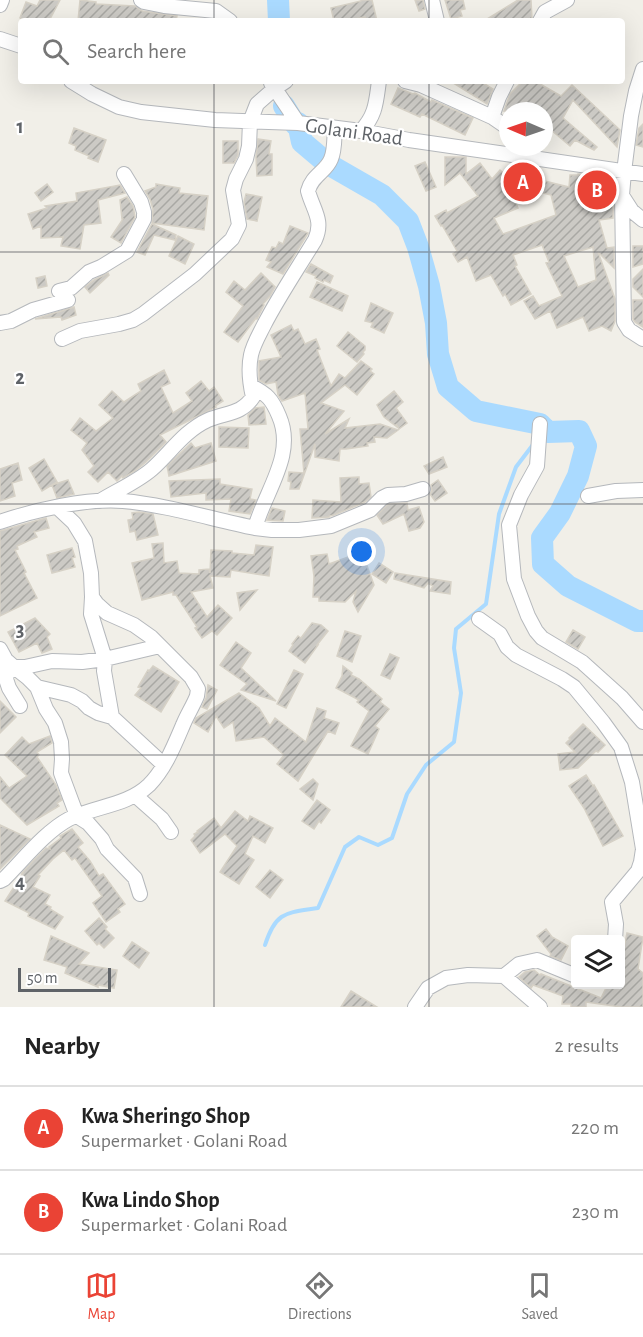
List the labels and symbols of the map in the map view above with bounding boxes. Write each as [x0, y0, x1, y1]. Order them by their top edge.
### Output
north arrow [499, 102, 553, 156]
street label: Golani Road [304, 115, 404, 149]
text: 1 [16, 117, 24, 137]
pin: A [504, 160, 542, 204]
pin: B [578, 168, 616, 213]
text: 2 [15, 368, 25, 388]
your location [347, 537, 376, 566]
text: 3 [16, 620, 24, 640]
text: 4 [15, 872, 25, 892]
scale bar [18, 965, 111, 992]

